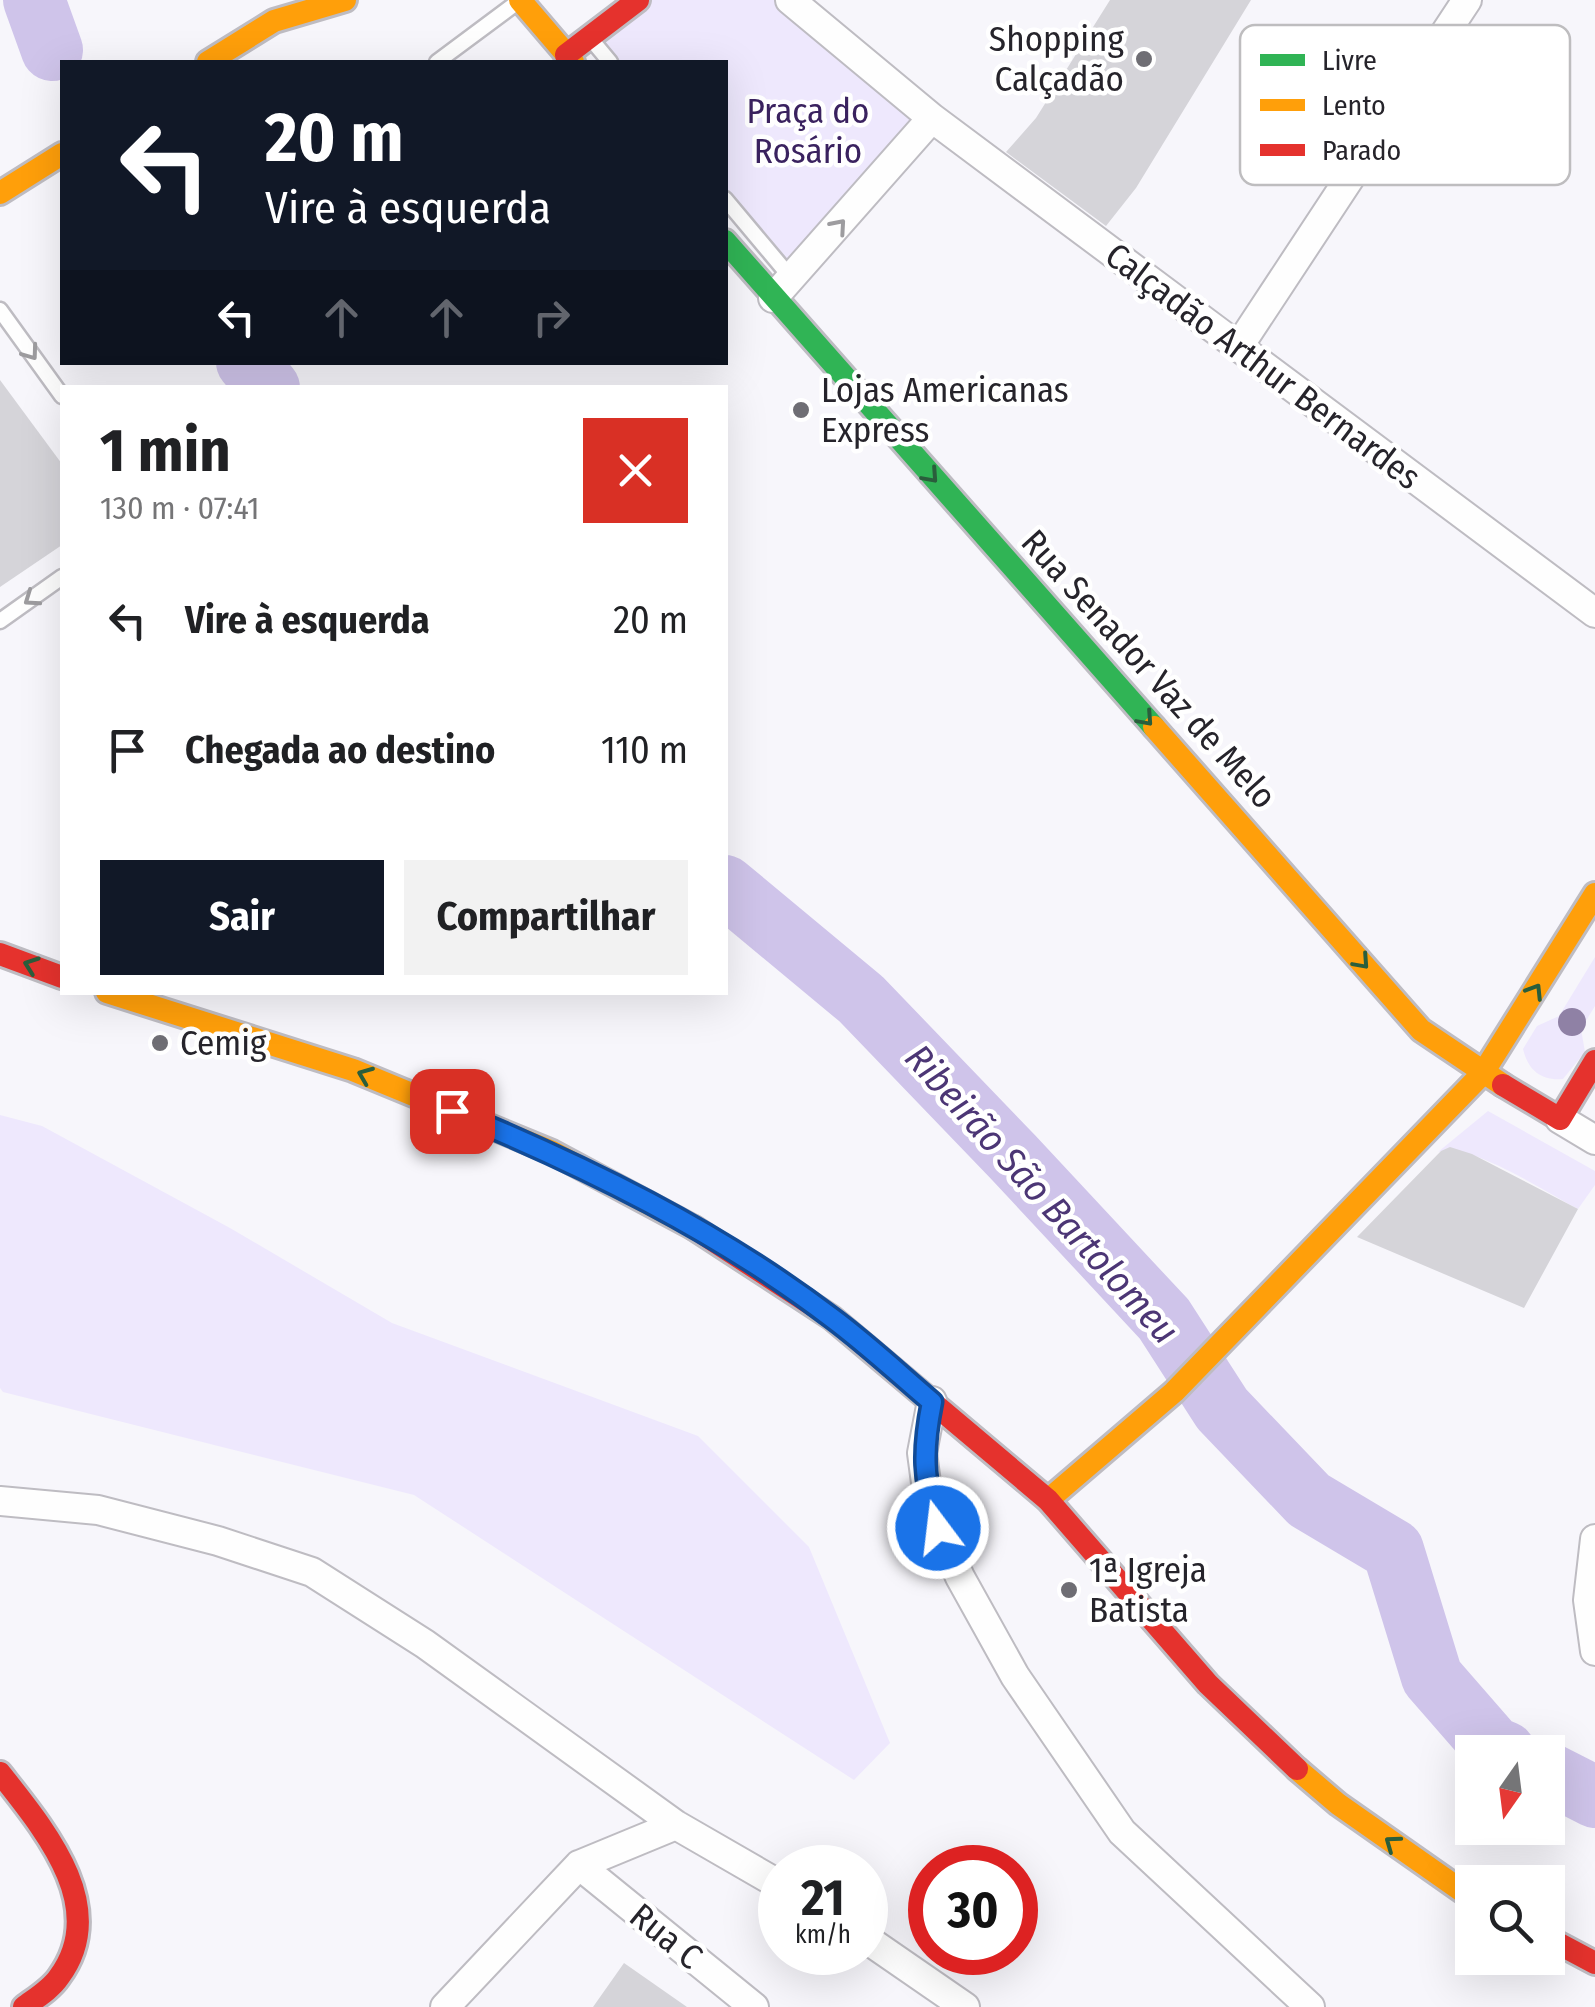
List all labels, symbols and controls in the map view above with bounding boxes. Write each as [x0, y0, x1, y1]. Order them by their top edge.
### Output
place label: Shopping Calçadão [989, 18, 1125, 100]
legend [1240, 25, 1570, 185]
text: Livre [1322, 44, 1377, 77]
marker: Shopping Calçadão [1133, 48, 1155, 70]
text: Lento [1322, 89, 1386, 122]
park label: Praça do Rosário [746, 90, 870, 172]
text: 20 m [265, 96, 404, 180]
icon: left [100, 100, 230, 230]
text: Parado [1322, 134, 1401, 167]
text: Vire à esquerda [265, 181, 551, 235]
one-way arrow [828, 220, 846, 238]
street label: Calçadão Arthur Bernardes [1097, 234, 1429, 498]
icon: left [209, 290, 264, 345]
icon: ahead [314, 290, 369, 345]
icon: ahead [419, 290, 474, 345]
icon: right [524, 290, 579, 345]
one-way arrow [20, 342, 37, 360]
place label: Lojas Americanas Express [821, 369, 1069, 451]
marker: Lojas Americanas Express [790, 399, 812, 421]
text: 1 min [100, 415, 231, 487]
button: close [583, 418, 688, 523]
one-way arrow [919, 464, 937, 483]
text: 130 m · 07:41 [100, 489, 259, 527]
street label: Rua Senador Vaz de Melo [1013, 521, 1285, 817]
one-way arrow [24, 587, 43, 605]
icon: left [100, 593, 155, 648]
text: Vire à esquerda [185, 597, 430, 643]
text: 20 m [613, 597, 688, 643]
one-way arrow [1135, 707, 1153, 726]
icon: arrive [100, 723, 155, 778]
text: Chegada ao destino [185, 727, 495, 773]
text: 110 m [601, 727, 688, 773]
button: Sair [100, 860, 384, 975]
button: Compartilhar [404, 860, 688, 975]
one-way arrow [1350, 951, 1368, 969]
one-way arrow [24, 957, 41, 977]
one-way arrow [1522, 983, 1541, 1001]
place label: Cemig [180, 1022, 267, 1064]
marker: Cemig [149, 1032, 171, 1054]
water label: Ribeirão São Bartolomeu [895, 1035, 1189, 1353]
one-way arrow [358, 1067, 375, 1087]
pin [410, 1069, 495, 1154]
icon: arrive [425, 1084, 480, 1139]
position arrow [886, 1476, 990, 1580]
place label: 1ª Igreja Batista [1089, 1549, 1207, 1631]
marker: 1ª Igreja Batista [1058, 1579, 1080, 1601]
north arrow [1455, 1735, 1565, 1845]
map controls [1455, 1735, 1565, 1975]
one-way arrow [1385, 1837, 1403, 1854]
speed limit sign: 30 [908, 1845, 1038, 1975]
button: search [1455, 1865, 1565, 1975]
text: 21 [801, 1868, 845, 1928]
street label: Rua C [621, 1894, 711, 1978]
text: km/h [795, 1920, 851, 1950]

